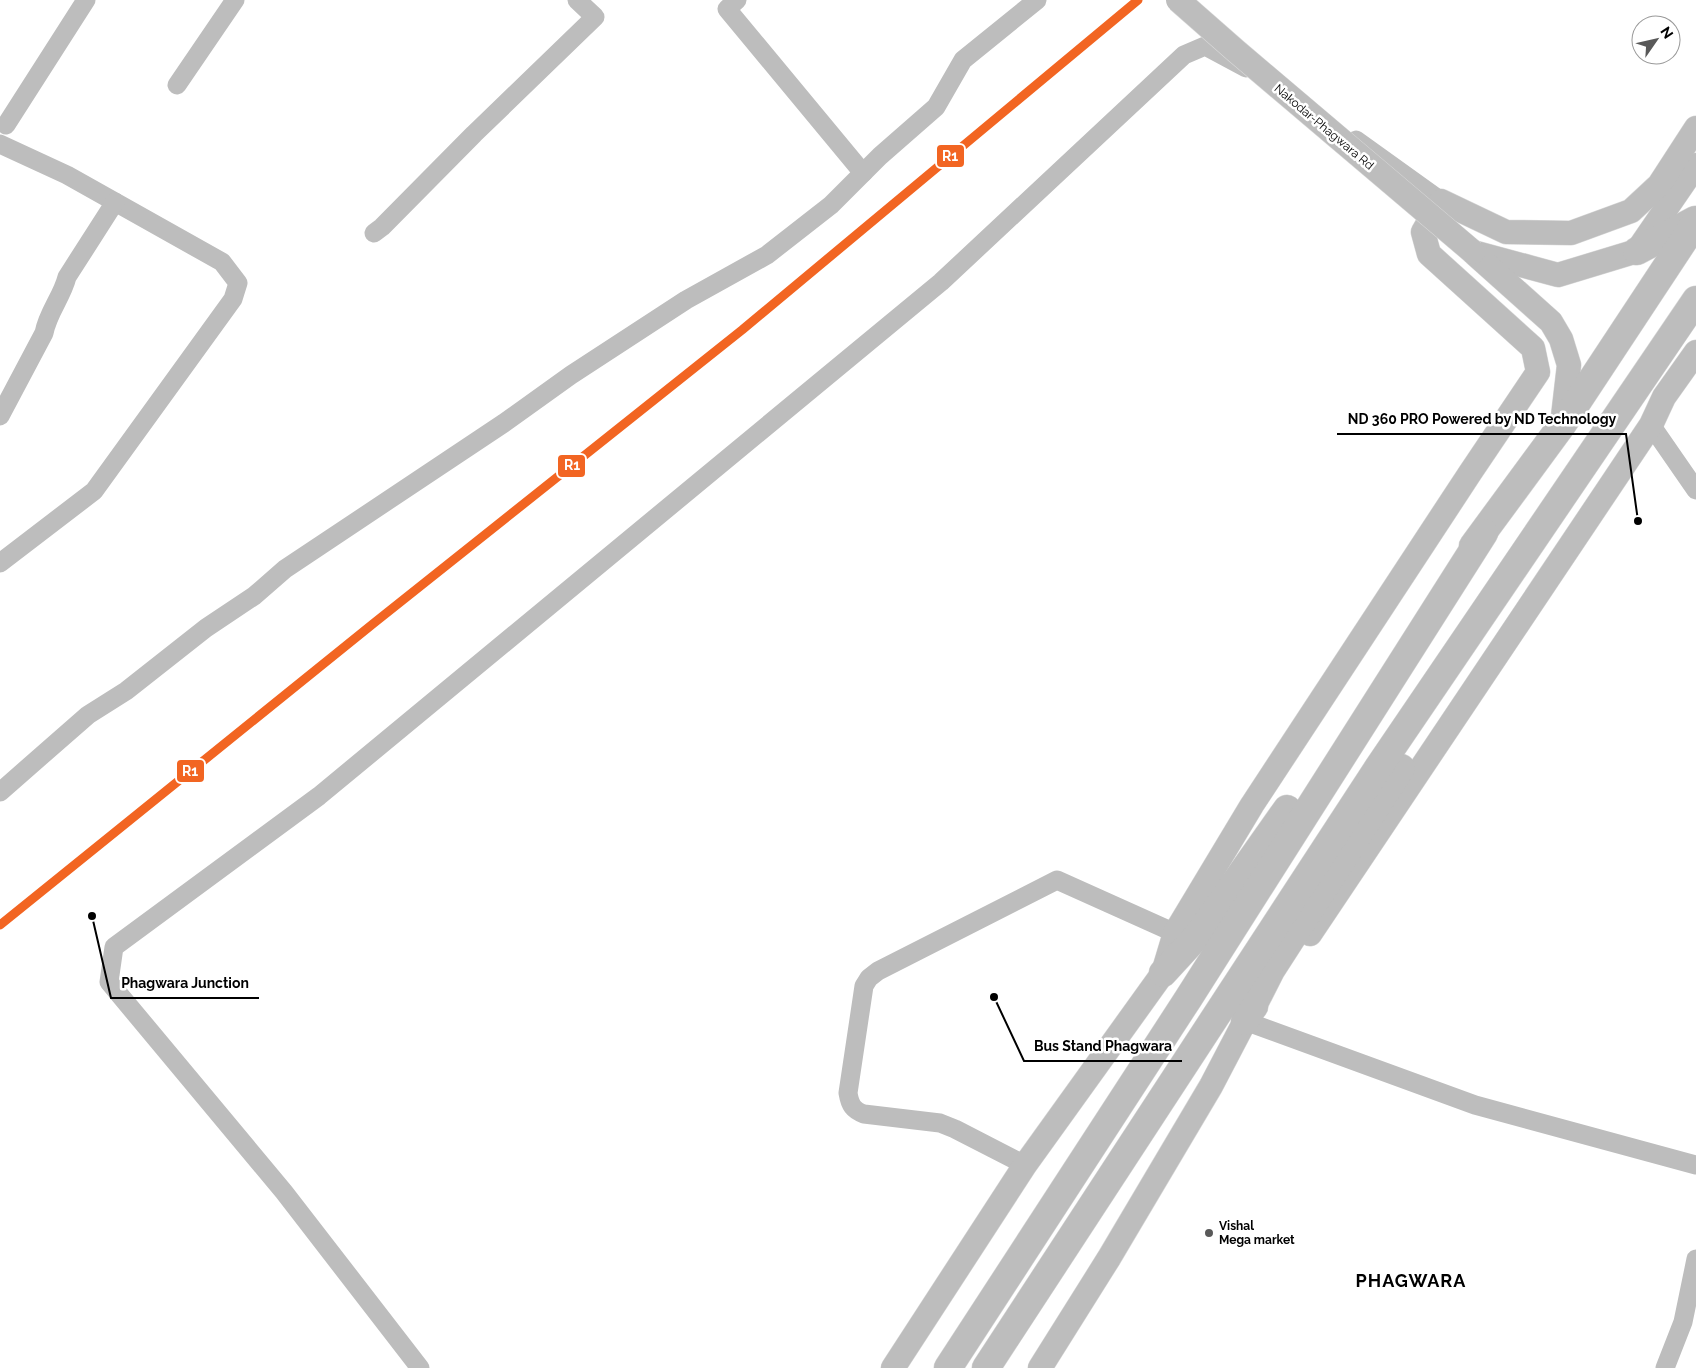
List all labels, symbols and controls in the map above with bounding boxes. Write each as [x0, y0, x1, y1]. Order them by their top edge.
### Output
north arrow [1631, 15, 1681, 65]
text: N [1657, 24, 1676, 42]
street label: Nakodar-Phagwara Rd [1272, 81, 1376, 173]
line badge: R1 [936, 144, 965, 168]
text: R1 [942, 148, 958, 164]
callout: ND 360 PRO Powered by ND Technology [1337, 405, 1626, 434]
text: ND 360 PRO Powered by ND Technology [1348, 411, 1617, 427]
line badge: R1 [557, 454, 586, 478]
text: R1 [564, 457, 580, 473]
line badge: R1 [176, 759, 205, 783]
text: R1 [182, 763, 198, 779]
callout: Phagwara Junction [111, 969, 259, 998]
text: Phagwara Junction [121, 975, 249, 991]
callout: Bus Stand Phagwara [1024, 1032, 1182, 1061]
text: Bus Stand Phagwara [1034, 1038, 1172, 1054]
place label: Vishal Mega market [1219, 1219, 1295, 1247]
marker: Vishal Mega market [1203, 1227, 1215, 1239]
district label: PHAGWARA [1356, 1270, 1466, 1291]

